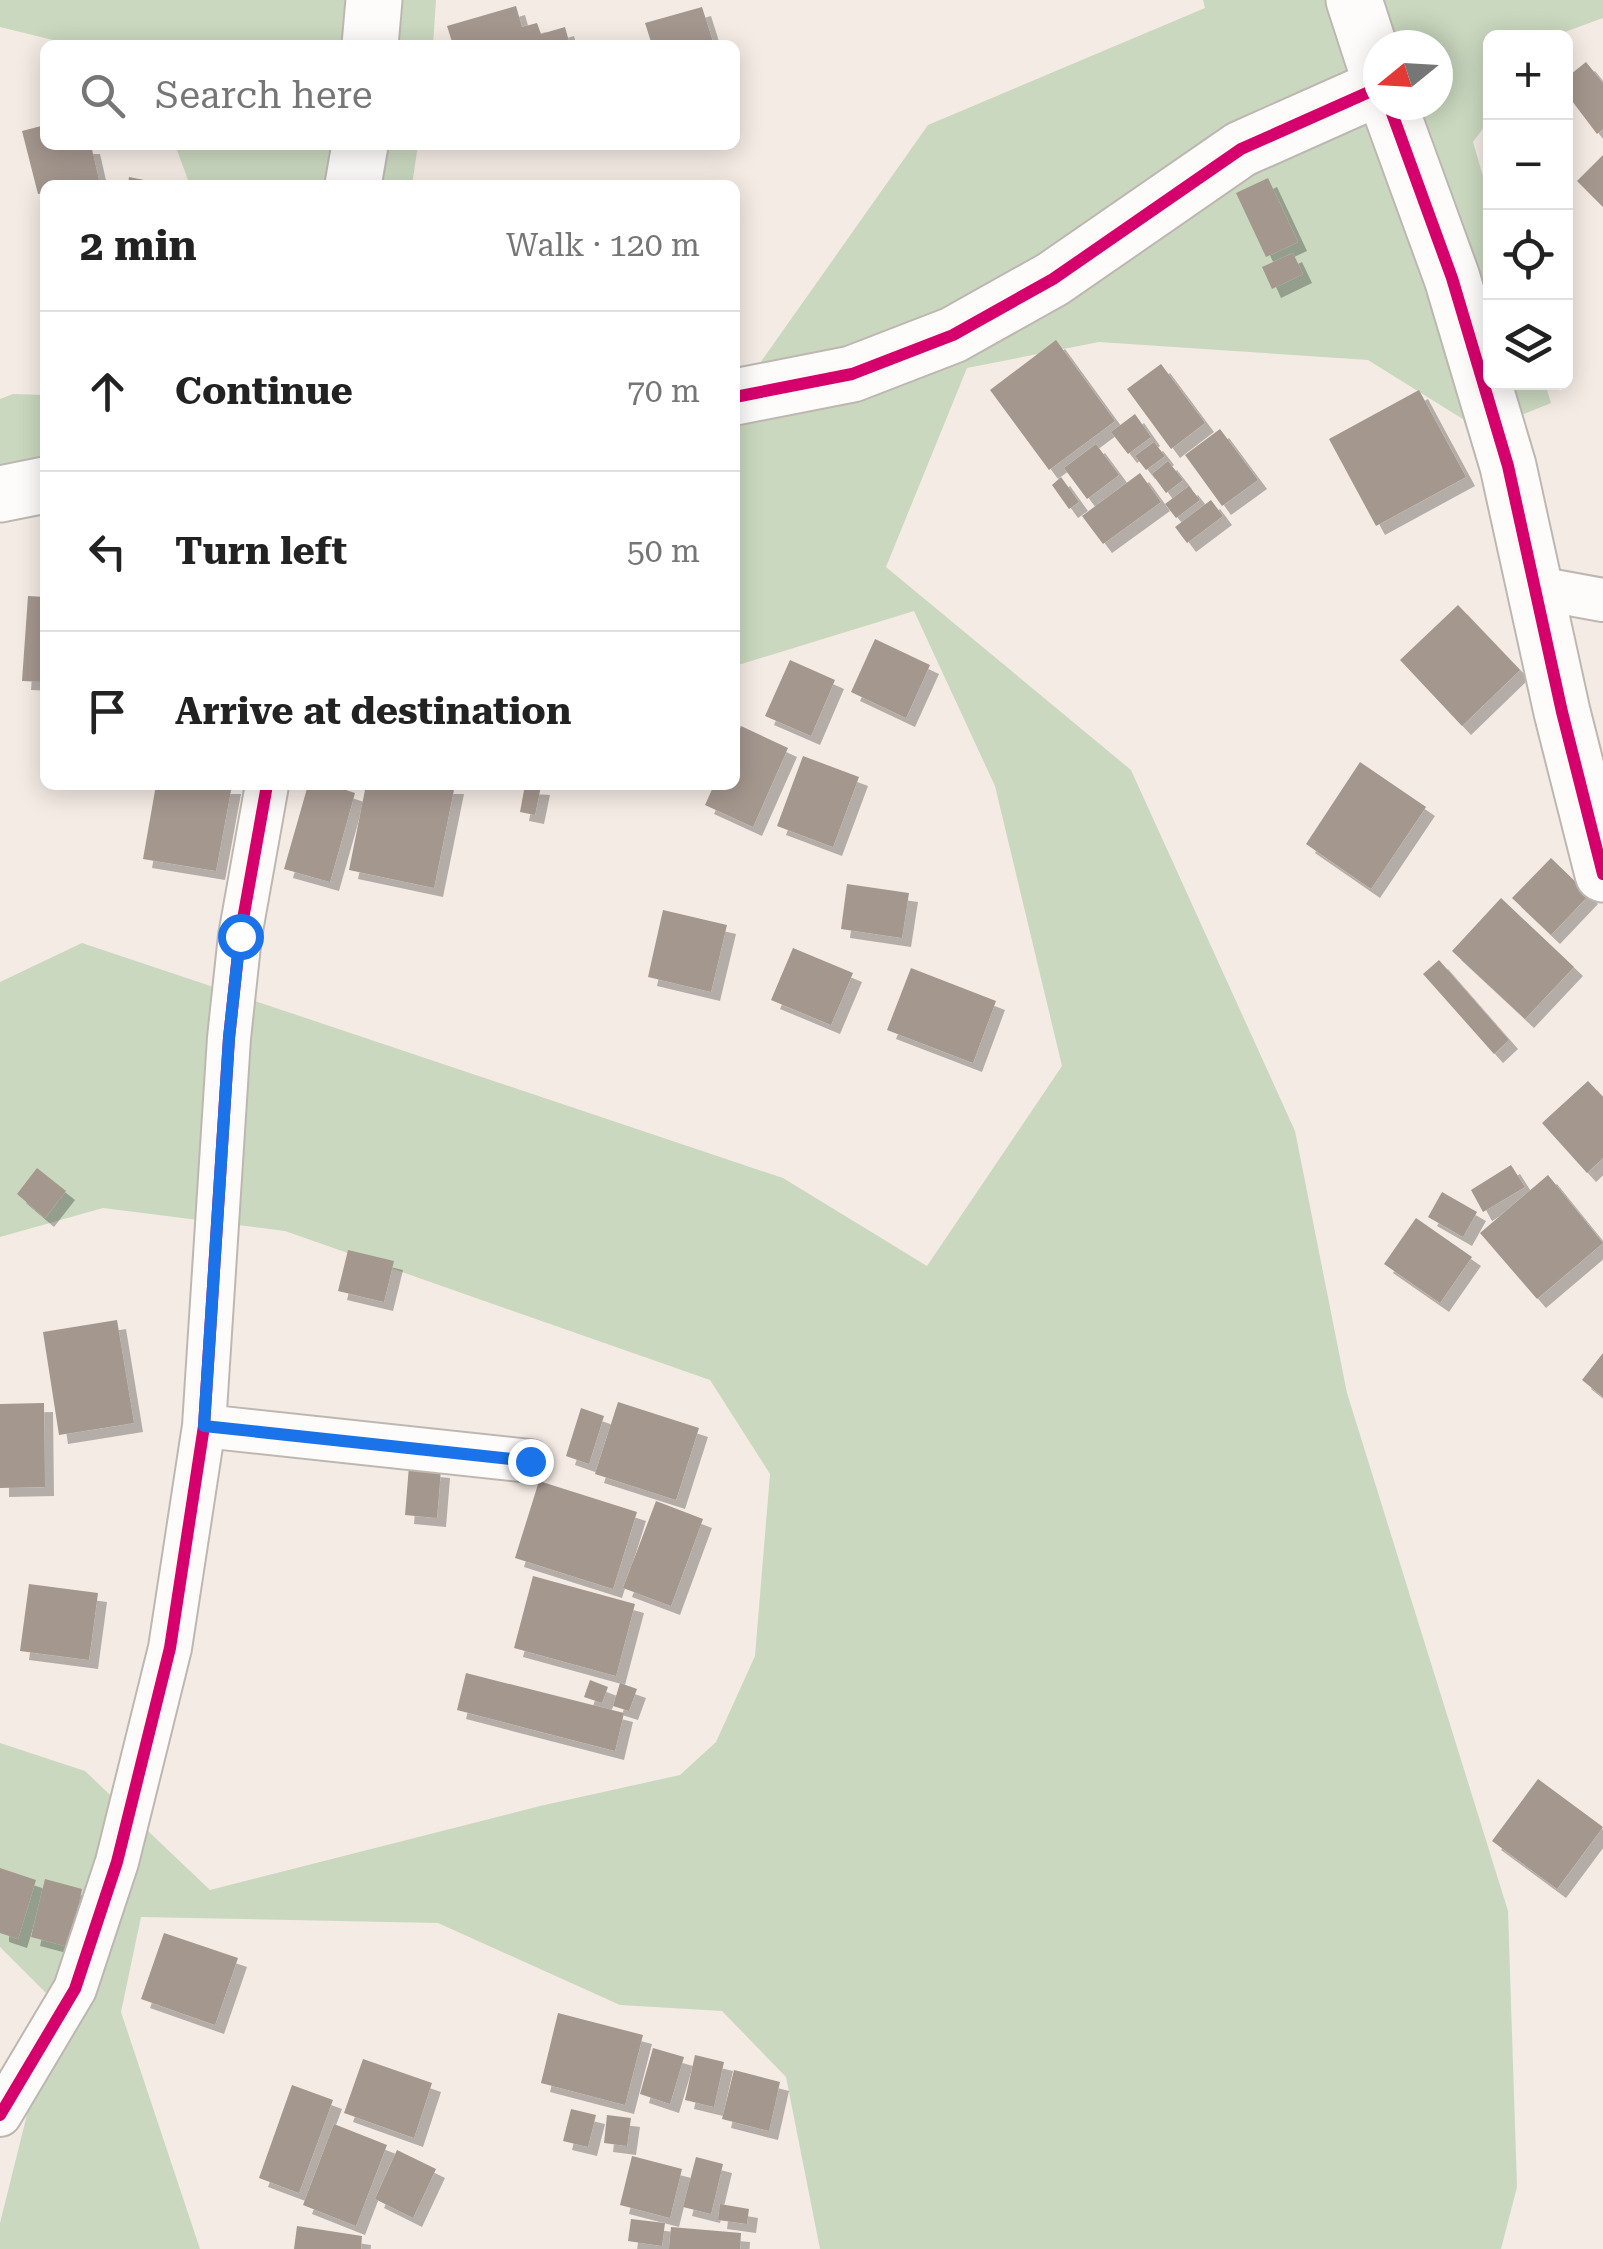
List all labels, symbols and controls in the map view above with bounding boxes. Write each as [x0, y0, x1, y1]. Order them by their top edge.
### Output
north arrow [1363, 30, 1453, 120]
map controls [1483, 30, 1573, 390]
button: + [1483, 30, 1573, 120]
search box [40, 40, 740, 150]
icon: search [75, 68, 130, 123]
text: Search here [155, 73, 373, 117]
button: − [1483, 120, 1573, 210]
button: locate [1483, 210, 1573, 300]
text: 2 min [80, 221, 197, 270]
text: Walk · 120 m [506, 226, 700, 264]
button: layers [1483, 300, 1573, 390]
icon: ahead [80, 364, 135, 419]
text: Continue [175, 369, 353, 413]
text: 70 m [627, 372, 700, 410]
icon: left [80, 524, 135, 579]
text: Turn left [175, 529, 347, 573]
text: 50 m [627, 532, 700, 570]
icon: arrive [80, 684, 135, 739]
text: Arrive at destination [175, 689, 571, 733]
route start [218, 914, 264, 960]
route end [508, 1439, 554, 1485]

